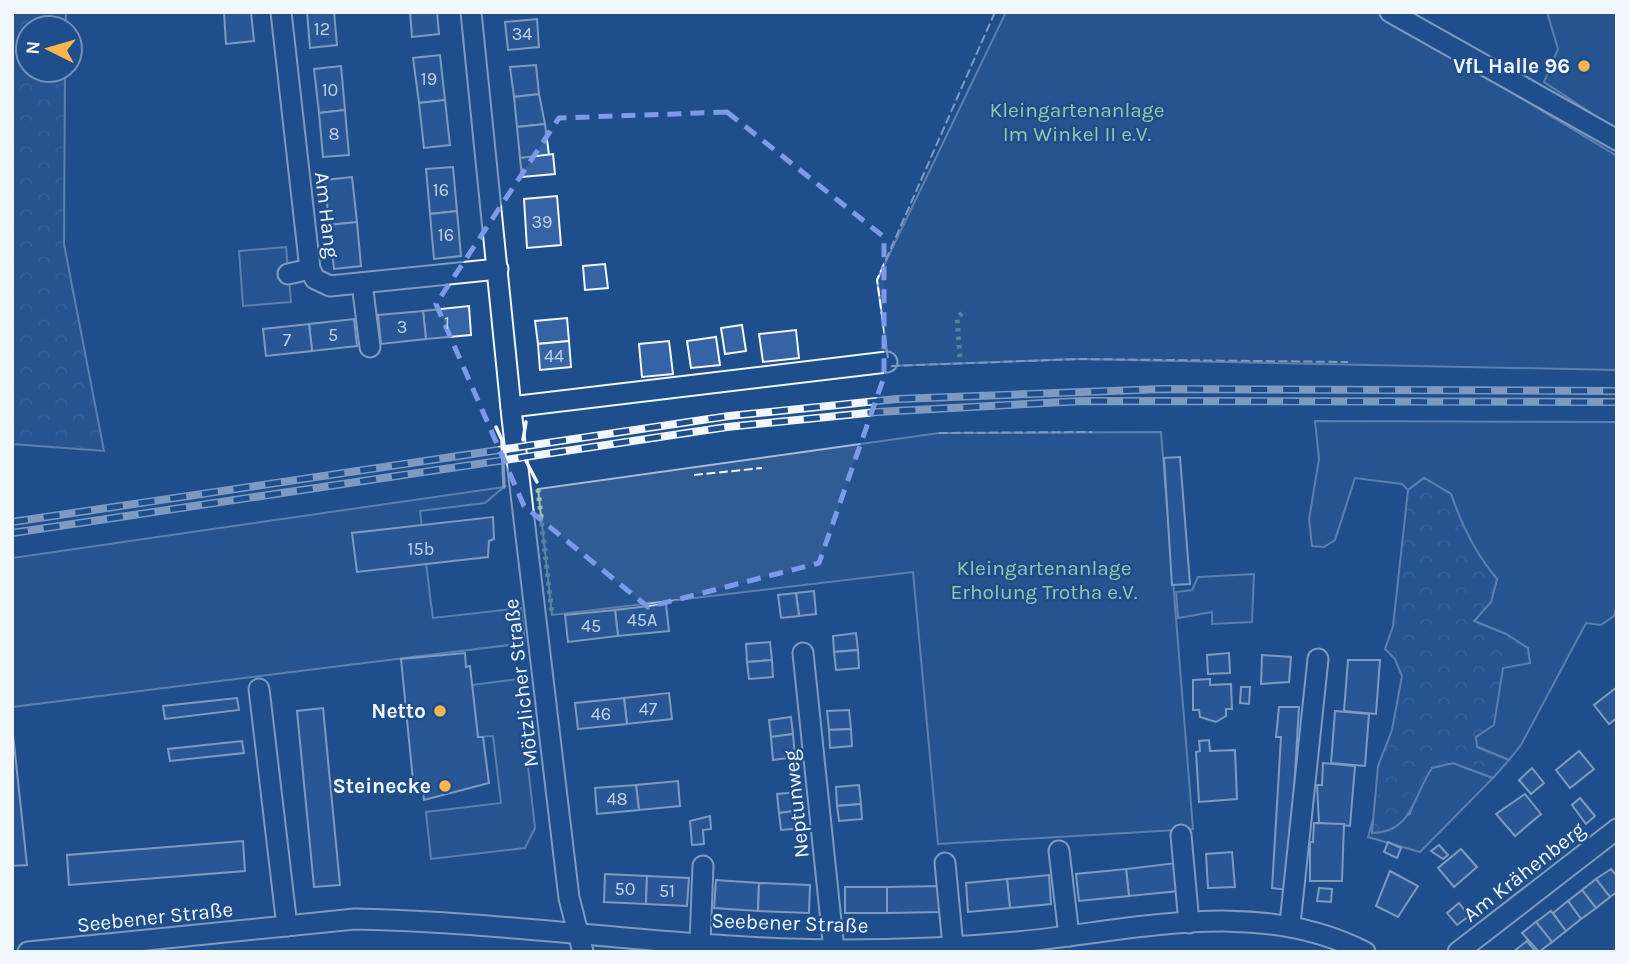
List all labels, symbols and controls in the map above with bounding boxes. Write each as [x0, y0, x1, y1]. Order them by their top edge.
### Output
north arrow [14, 14, 84, 84]
house number: 12 [314, 18, 330, 40]
house number: 34 [512, 23, 532, 45]
text: N [22, 40, 45, 55]
place label: VfL Halle 96 [1453, 54, 1570, 78]
marker: VfL Halle 96 [1576, 58, 1592, 74]
house number: 19 [421, 68, 437, 90]
house number: 10 [322, 79, 338, 101]
park label: Kleingartenanlage Im Winkel II e.V. [989, 98, 1165, 146]
house number: 8 [328, 123, 340, 145]
street label: Am Hang [310, 170, 344, 260]
house number: 16 [433, 179, 449, 201]
house number: 39 [531, 211, 553, 233]
house number: 16 [438, 224, 454, 246]
house number: 1 [444, 312, 450, 334]
house number: 3 [397, 316, 407, 338]
house number: 5 [328, 324, 338, 346]
house number: 7 [283, 329, 292, 351]
house number: 44 [544, 345, 564, 367]
house number: 15b [408, 538, 434, 560]
park label: Kleingartenanlage Erholung Trotha e.V. [951, 556, 1138, 604]
street label: Mötzlicher Straße [499, 597, 543, 769]
house number: 45A [627, 609, 657, 631]
house number: 45 [581, 615, 601, 637]
house number: 47 [639, 698, 658, 720]
place label: Netto [371, 699, 426, 723]
marker: Netto [432, 703, 448, 719]
house number: 46 [591, 703, 611, 725]
street label: Neptunweg [778, 749, 814, 859]
place label: Steinecke [332, 774, 431, 798]
marker: Steinecke [437, 778, 453, 794]
house number: 48 [606, 788, 628, 810]
street label: Am Krähenberg [1459, 817, 1589, 927]
house number: 50 [615, 878, 635, 900]
house number: 51 [659, 880, 675, 902]
street label: Seebener Straße [76, 897, 234, 937]
street label: Seebener Straße [711, 908, 869, 938]

